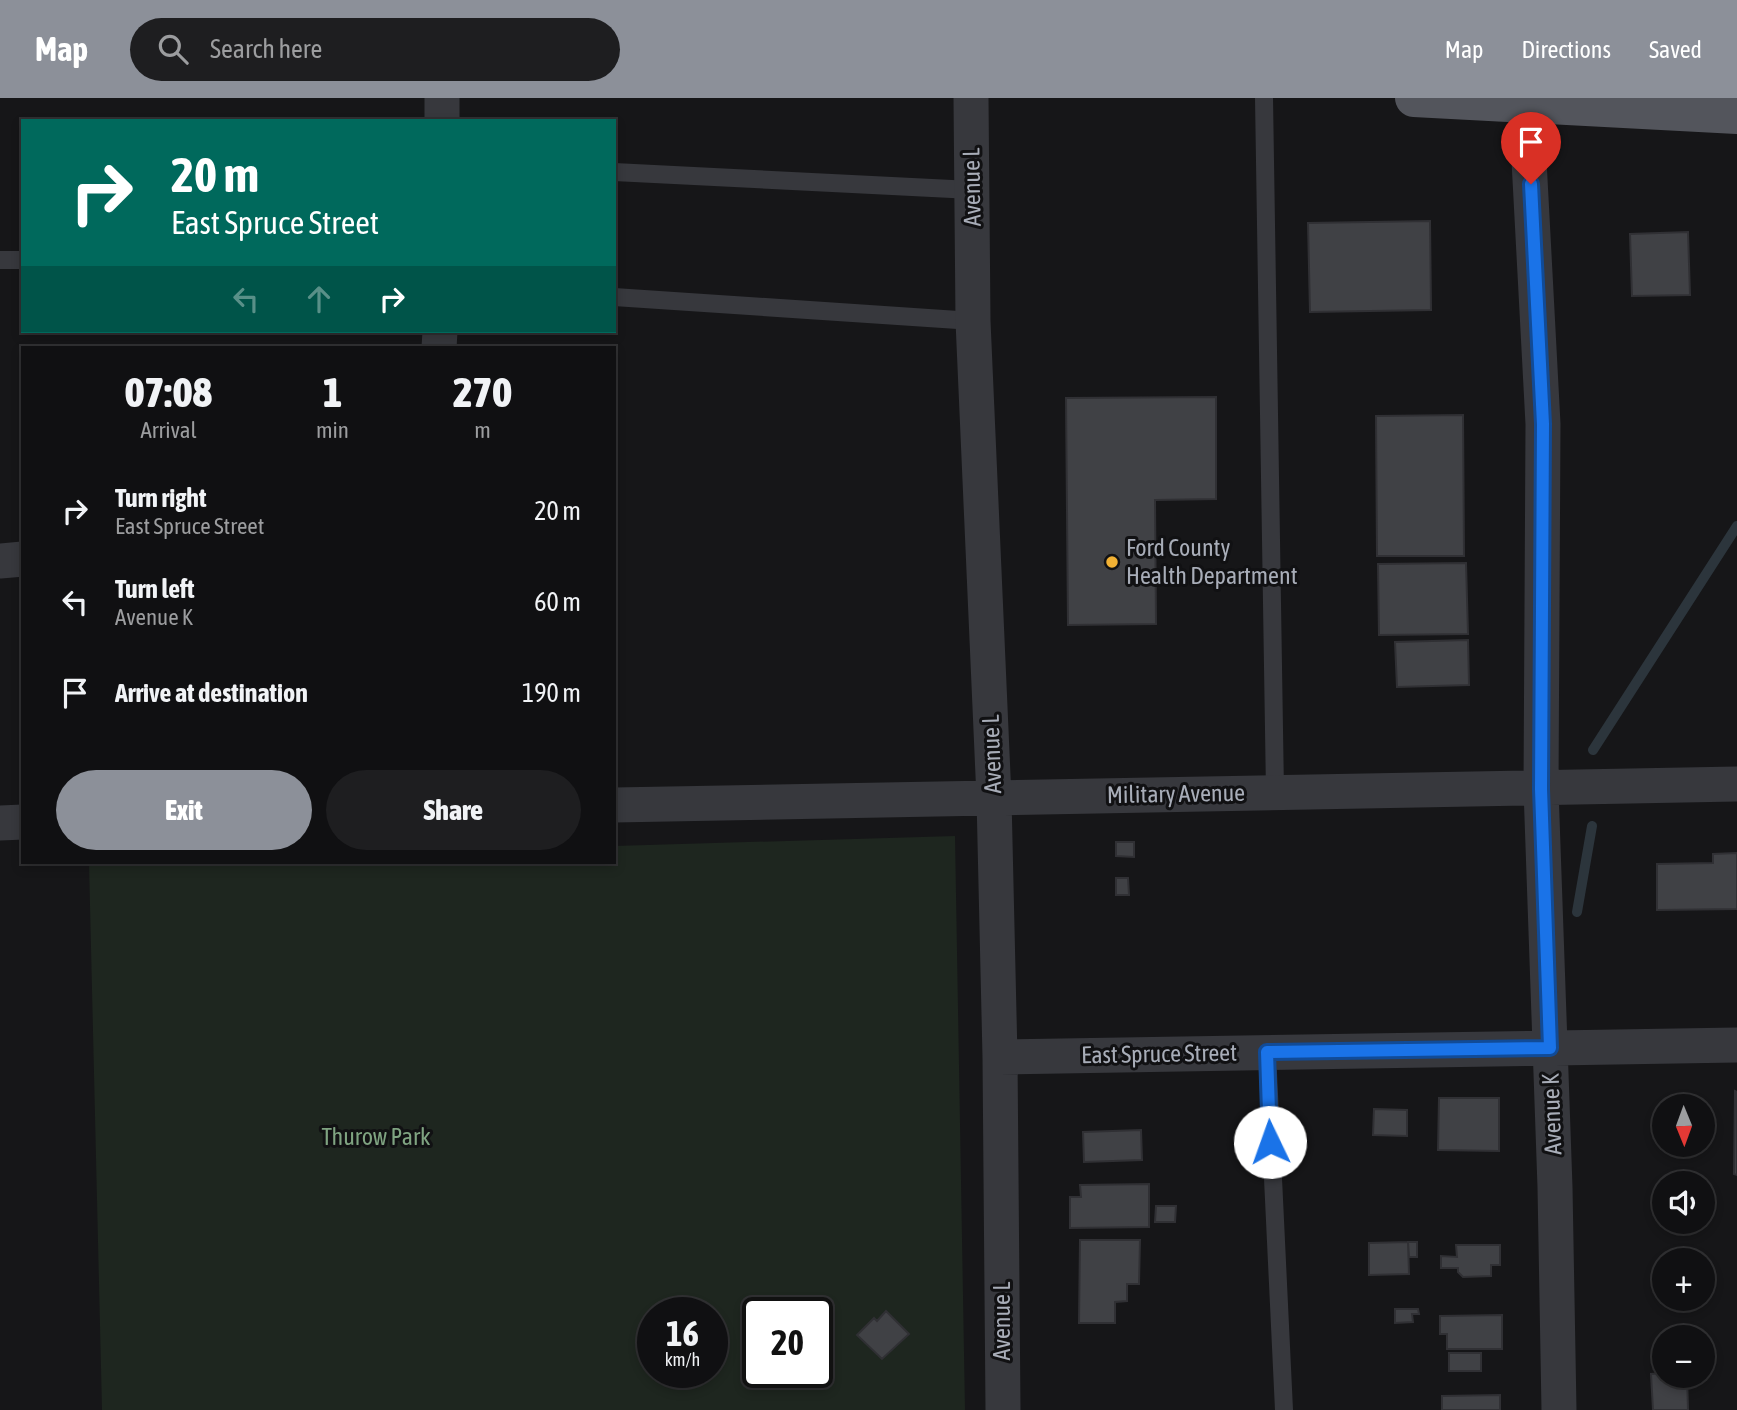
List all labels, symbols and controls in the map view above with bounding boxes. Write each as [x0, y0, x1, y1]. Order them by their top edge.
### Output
search box [130, 18, 620, 81]
text: Map [35, 30, 88, 68]
icon: search [154, 30, 192, 68]
text: Search here [210, 34, 322, 64]
text: Map [1445, 36, 1483, 63]
text: Directions [1521, 36, 1611, 63]
text: Saved [1649, 36, 1702, 63]
pin [1501, 112, 1561, 184]
icon: arrive [1512, 123, 1550, 161]
text: 20 m [171, 146, 259, 202]
icon: right [56, 147, 147, 238]
street label: Avenue L [957, 147, 986, 227]
text: East Spruce Street [171, 204, 379, 241]
icon: left [227, 280, 265, 318]
icon: ahead [300, 280, 338, 318]
icon: right [373, 280, 411, 318]
text: 07:08 [125, 368, 212, 416]
text: 1 [323, 368, 342, 416]
text: 270 [453, 368, 512, 416]
text: Arrival [140, 417, 197, 443]
text: min [316, 417, 349, 443]
text: m [474, 417, 491, 443]
text: Turn right [115, 483, 206, 513]
icon: right [56, 492, 94, 530]
text: 20 m [534, 496, 581, 526]
text: East Spruce Street [115, 513, 264, 539]
place label: Ford County Health Department [1126, 534, 1298, 589]
marker: Ford County Health Department [1104, 554, 1120, 570]
text: Turn left [115, 574, 195, 604]
icon: left [56, 583, 94, 621]
text: 60 m [534, 587, 581, 617]
text: Avenue K [115, 604, 193, 630]
icon: arrive [56, 674, 94, 712]
text: Arrive at destination [115, 678, 308, 708]
text: 190 m [522, 678, 581, 708]
street label: Avenue L [977, 713, 1006, 794]
button: Exit [56, 770, 312, 850]
button: Share [326, 770, 581, 850]
street label: Military Avenue [1107, 779, 1245, 808]
street label: East Spruce Street [1081, 1039, 1237, 1068]
street label: Avenue K [1537, 1073, 1566, 1155]
north arrow [1652, 1094, 1715, 1157]
map controls [1652, 1094, 1715, 1388]
position arrow [1233, 1105, 1307, 1179]
park label: Thurow Park [321, 1123, 431, 1150]
button: sound [1652, 1171, 1715, 1234]
button: + [1652, 1248, 1715, 1311]
street label: Avenue L [988, 1281, 1015, 1361]
speed limit sign: 20 [742, 1297, 833, 1388]
text: 16 [666, 1313, 699, 1353]
button: − [1652, 1325, 1715, 1388]
text: km/h [665, 1349, 700, 1370]

